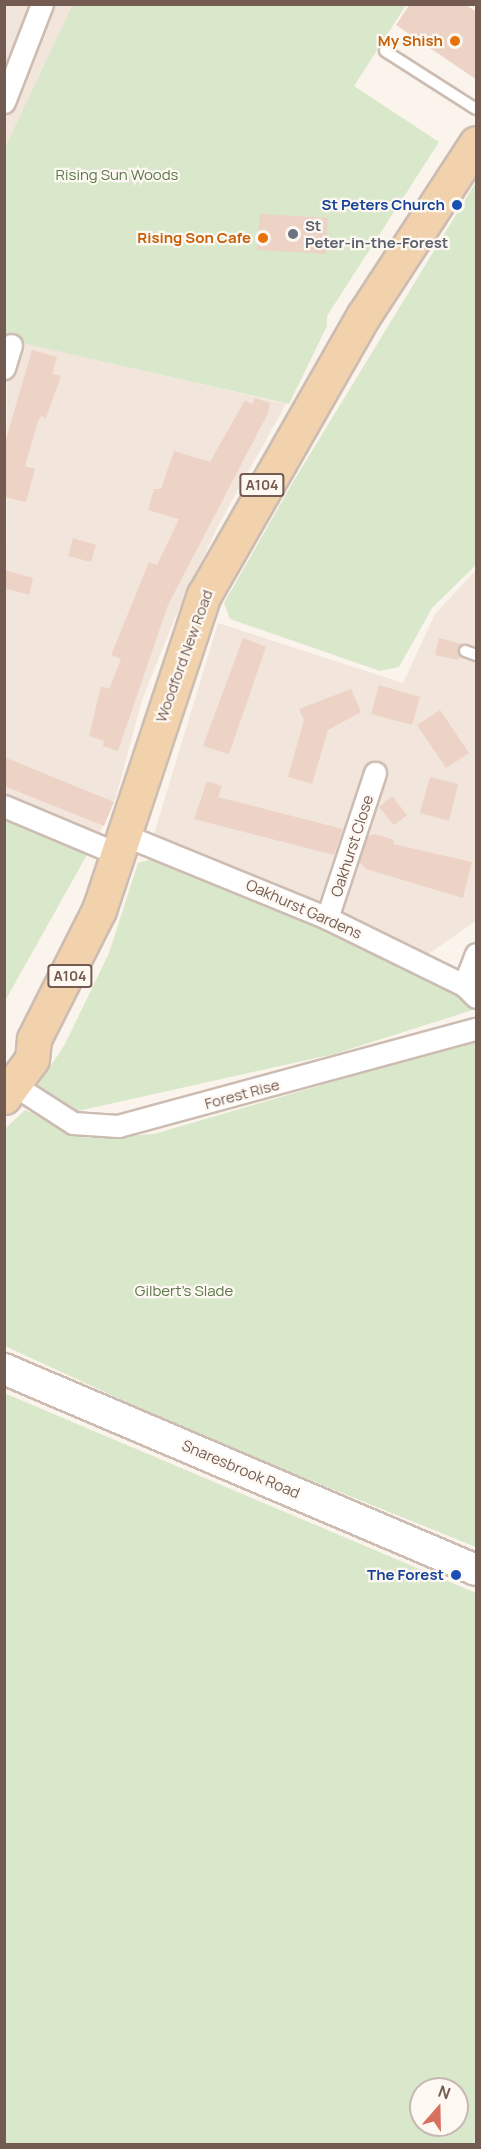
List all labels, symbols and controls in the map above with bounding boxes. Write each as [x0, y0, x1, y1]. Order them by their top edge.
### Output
place label: My Shish [378, 32, 443, 50]
marker: My Shish [448, 34, 462, 48]
park label: Rising Sun Woods [56, 166, 178, 184]
place label: St Peters Church [322, 196, 445, 214]
marker: St Peters Church [450, 198, 464, 212]
place label: St Peter-in-the-Forest [305, 216, 448, 251]
marker: St Peter-in-the-Forest [286, 227, 300, 241]
place label: Rising Son Cafe [137, 229, 251, 247]
marker: Rising Son Cafe [256, 231, 270, 245]
road number: A104 [238, 474, 286, 496]
street label: Woodford New Road [152, 587, 216, 725]
street label: Oakhurst Close [327, 793, 377, 899]
street label: Oakhurst Gardens [243, 875, 365, 943]
road number: A104 [46, 965, 94, 987]
street label: Forest Rise [203, 1075, 281, 1113]
park label: Gilbert's Slade [135, 1282, 233, 1300]
street label: Snaresbrook Road [179, 1436, 303, 1502]
place label: The Forest [367, 1566, 444, 1584]
marker: The Forest [449, 1568, 463, 1582]
north arrow [409, 2077, 469, 2137]
text: N [435, 2080, 454, 2104]

